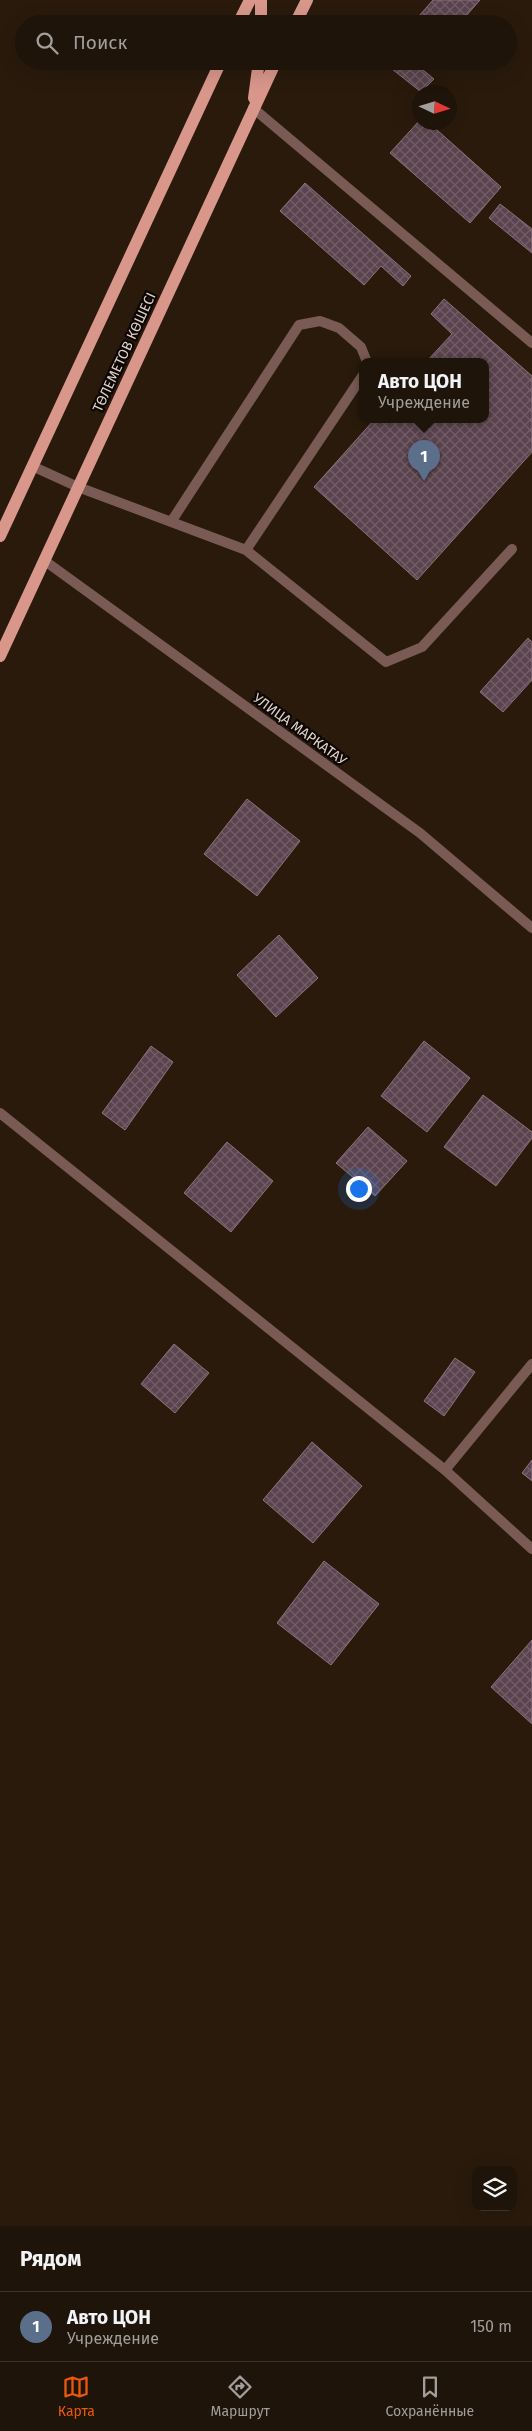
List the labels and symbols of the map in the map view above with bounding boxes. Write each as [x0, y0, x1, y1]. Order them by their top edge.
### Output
north arrow [412, 85, 457, 130]
street label: ТӨЛЕМЕТОВ КӨШЕСІ [89, 290, 160, 415]
pin: 1 [408, 440, 440, 481]
street label: УЛИЦА МАРКАТАУ [250, 690, 350, 769]
your location [346, 1176, 372, 1202]

